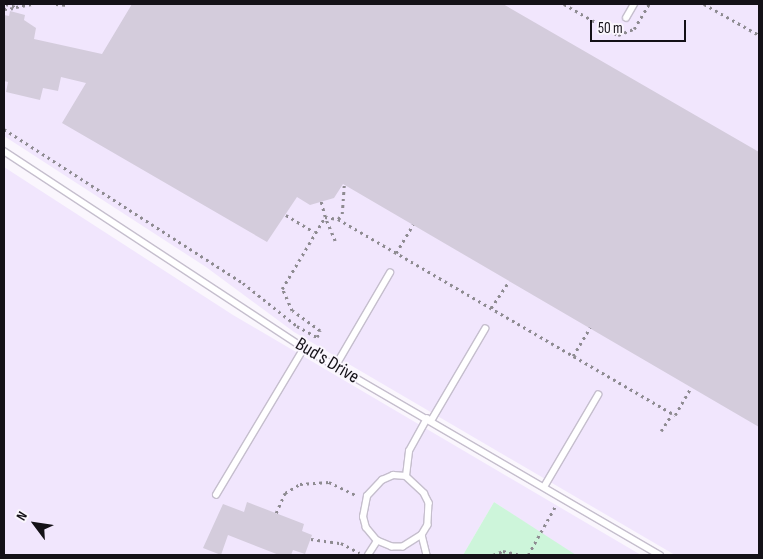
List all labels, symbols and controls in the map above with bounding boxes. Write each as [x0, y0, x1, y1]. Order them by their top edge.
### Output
scale bar [593, 10, 689, 42]
text: 50 m [598, 19, 623, 38]
street label: Bud's Drive [291, 333, 363, 389]
north arrow [10, 499, 60, 549]
text: N [12, 508, 31, 524]

